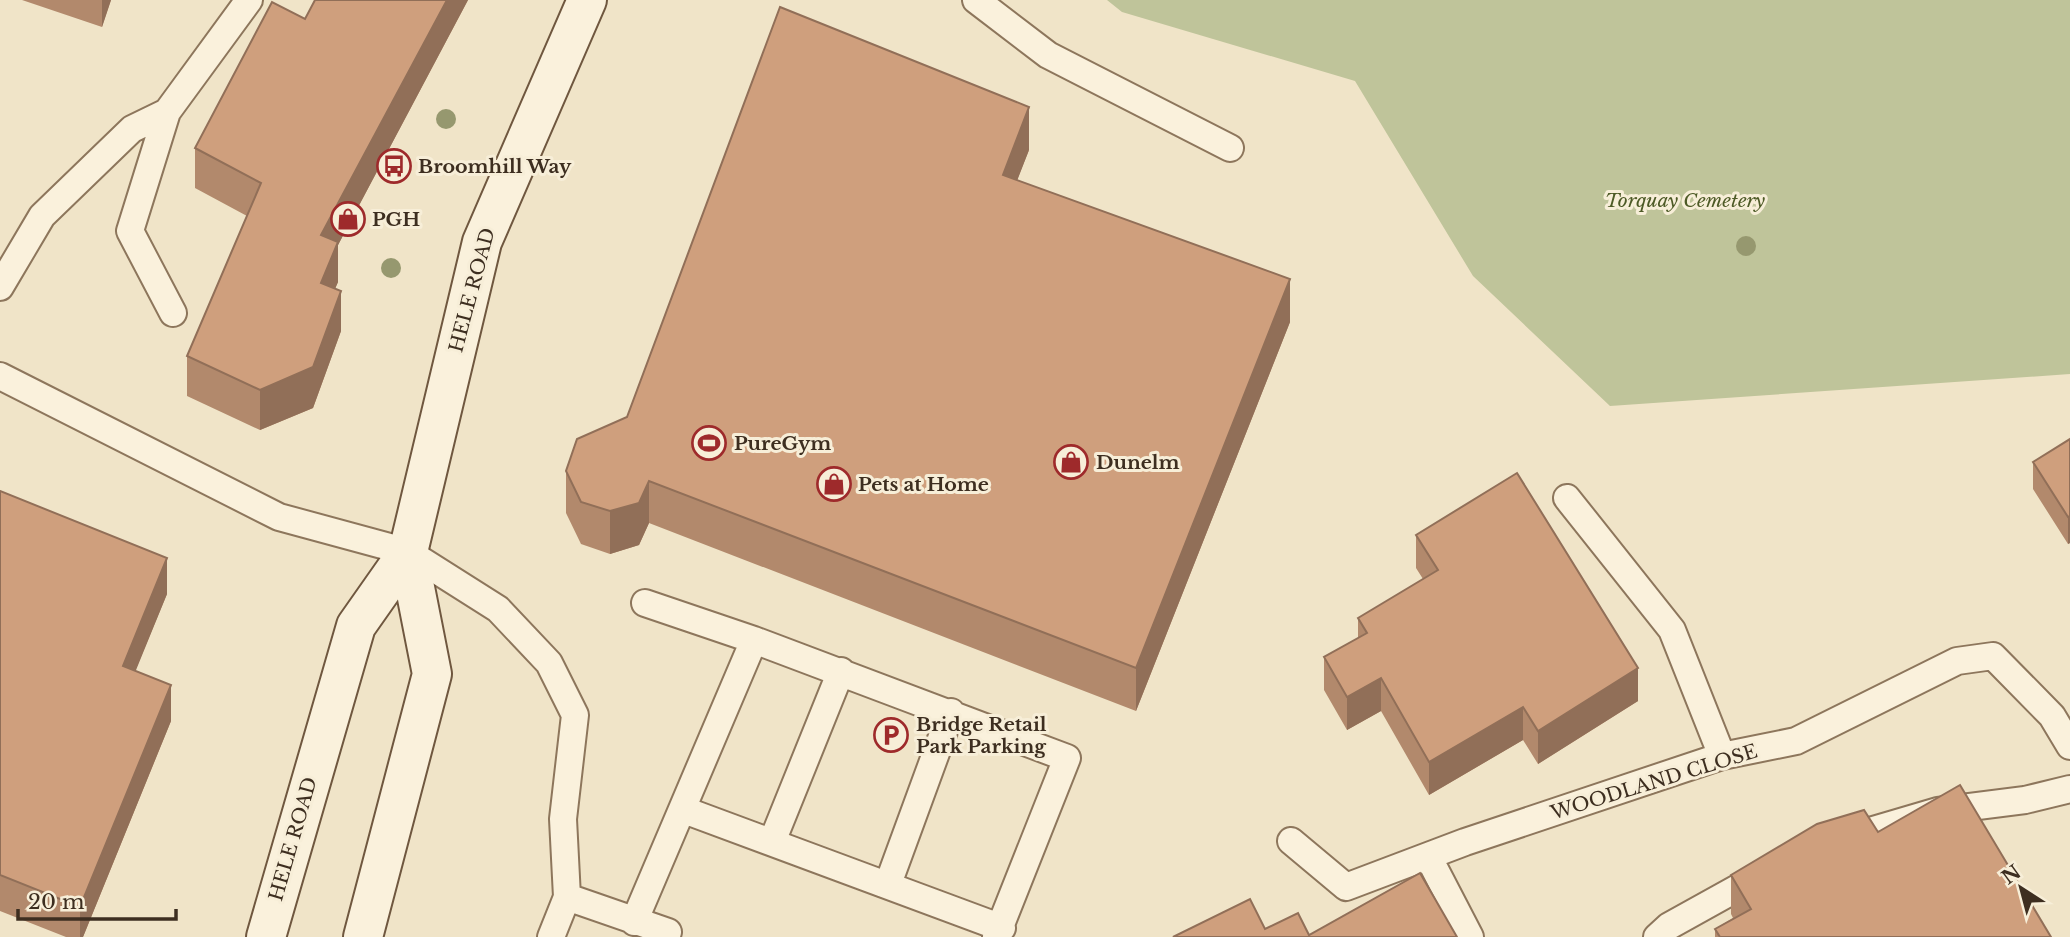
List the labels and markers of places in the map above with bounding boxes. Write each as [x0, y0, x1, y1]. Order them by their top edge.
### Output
bus stop icon: Broomhill Way [375, 147, 413, 185]
place label: Broomhill Way [418, 155, 572, 178]
shop icon: PGH [329, 200, 367, 238]
place label: PGH [372, 208, 420, 231]
sports icon: PureGym [690, 424, 728, 462]
place label: PureGym [734, 432, 831, 455]
shop icon: Dunelm [1052, 443, 1090, 481]
place label: Dunelm [1096, 451, 1180, 474]
shop icon: Pets at Home [815, 465, 853, 503]
place label: Pets at Home [858, 473, 989, 496]
place label: Bridge Retail Park Parking [916, 713, 1047, 758]
parking icon: Bridge Retail Park Parking [872, 716, 910, 754]

